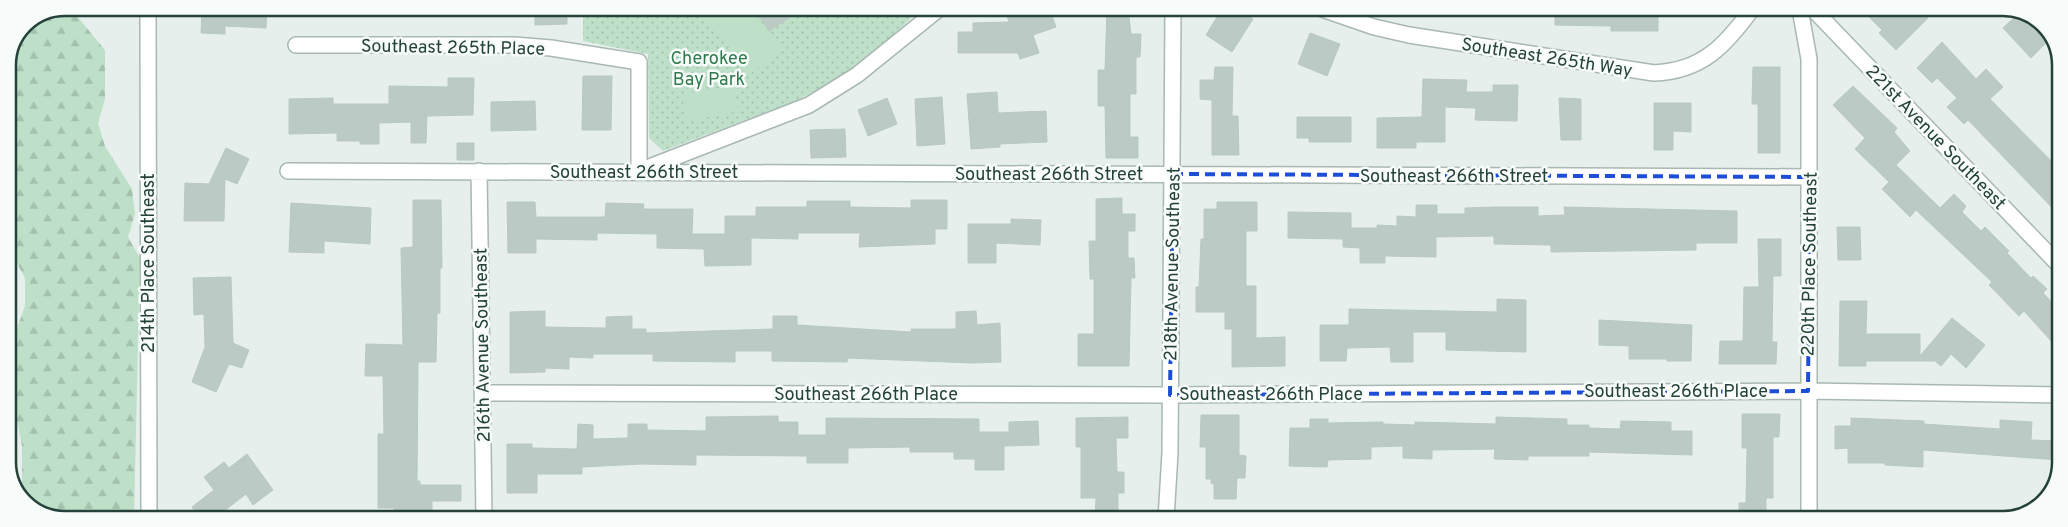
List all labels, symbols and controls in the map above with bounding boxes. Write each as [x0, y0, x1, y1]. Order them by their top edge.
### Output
street label: Southeast 265th Way [1460, 34, 1634, 83]
street label: Southeast 265th Place [361, 35, 545, 62]
park label: Cherokee Bay Park [670, 48, 748, 92]
street label: 221st Avenue Southeast [1860, 61, 2010, 215]
street label: Southeast 266th Street [550, 162, 738, 185]
street label: Southeast 266th Street [955, 164, 1143, 187]
street label: Southeast 266th Street [1360, 166, 1548, 189]
street label: 218th Avenue Southeast [1160, 167, 1187, 361]
street label: 220th Place Southeast [1797, 171, 1824, 357]
street label: 214th Place Southeast [138, 173, 161, 353]
street label: 216th Avenue Southeast [470, 247, 497, 442]
street label: Southeast 266th Place [1584, 381, 1768, 404]
street label: Southeast 266th Place [774, 384, 958, 407]
street label: Southeast 266th Place [1179, 384, 1363, 407]

